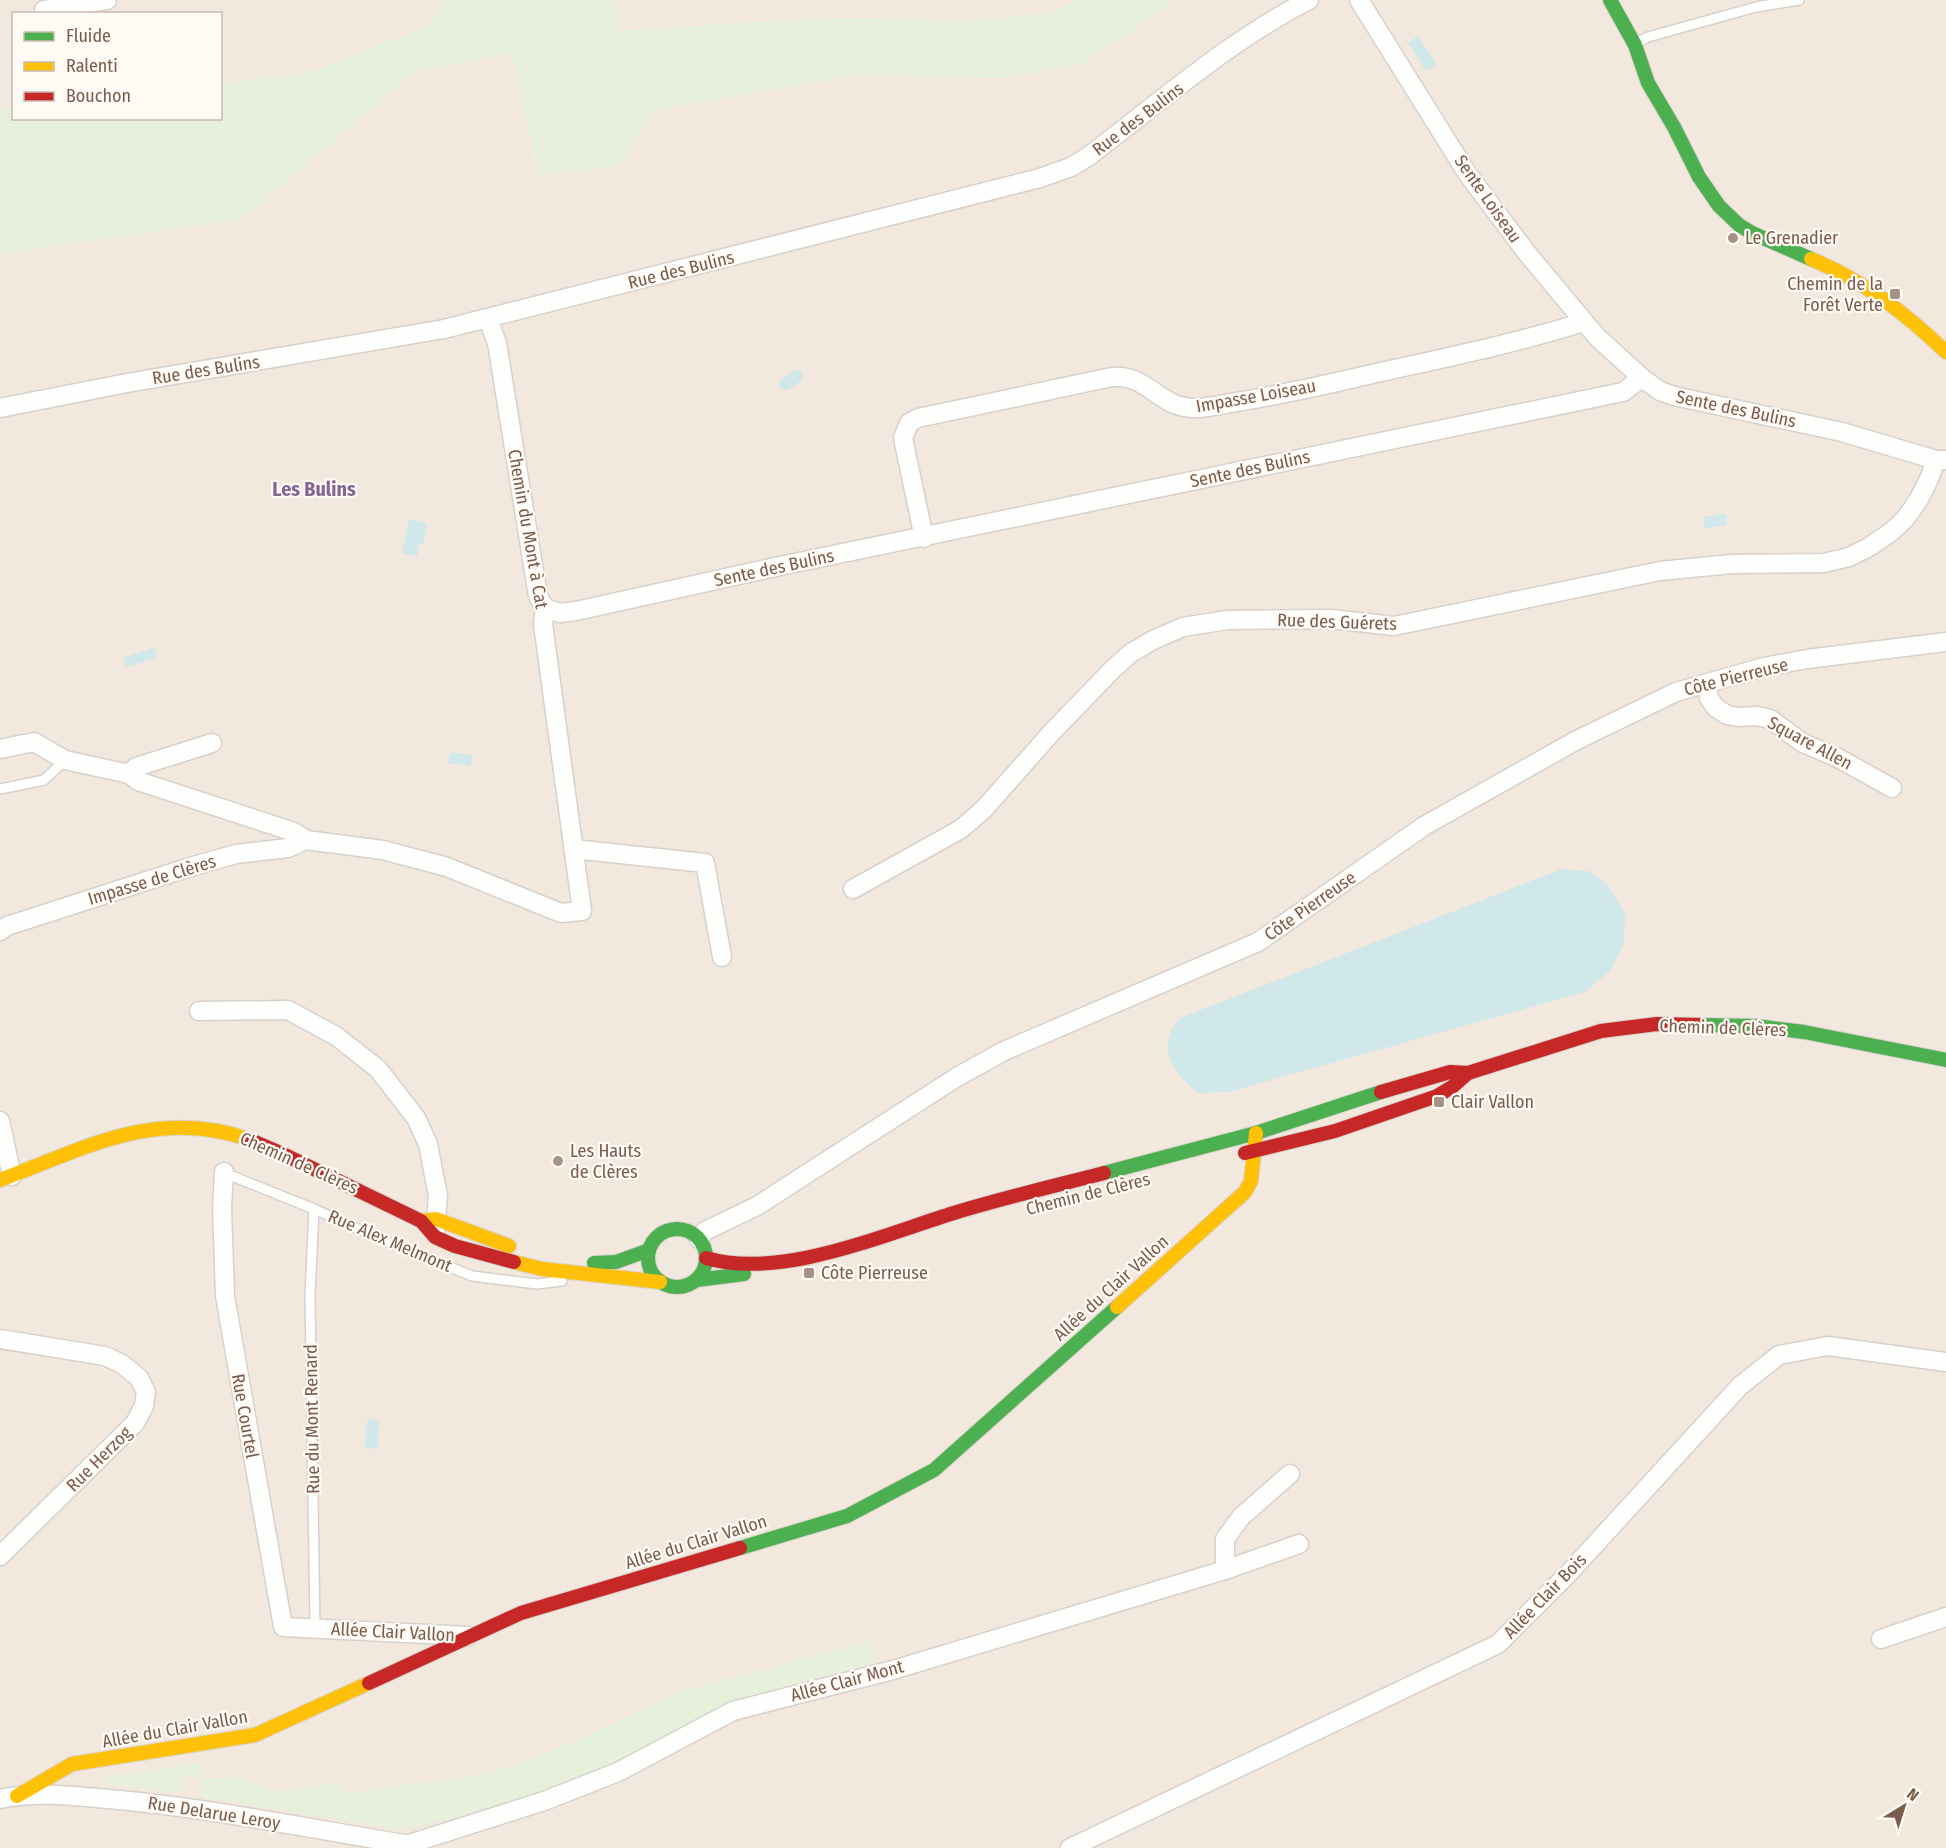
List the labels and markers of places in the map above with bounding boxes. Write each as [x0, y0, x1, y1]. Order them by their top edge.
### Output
place label: Le Grenadier [1745, 227, 1839, 249]
marker: Le Grenadier [1726, 231, 1740, 245]
place label: Chemin de la Forêt Verte [1787, 273, 1883, 316]
marker: Chemin de la Forêt Verte [1888, 287, 1902, 301]
place label: Clair Vallon [1451, 1091, 1534, 1113]
marker: Clair Vallon [1432, 1095, 1446, 1109]
place label: Les Hauts de Clères [570, 1140, 641, 1183]
marker: Les Hauts de Clères [551, 1154, 565, 1168]
place label: Côte Pierreuse [821, 1262, 928, 1284]
marker: Côte Pierreuse [802, 1266, 816, 1280]

